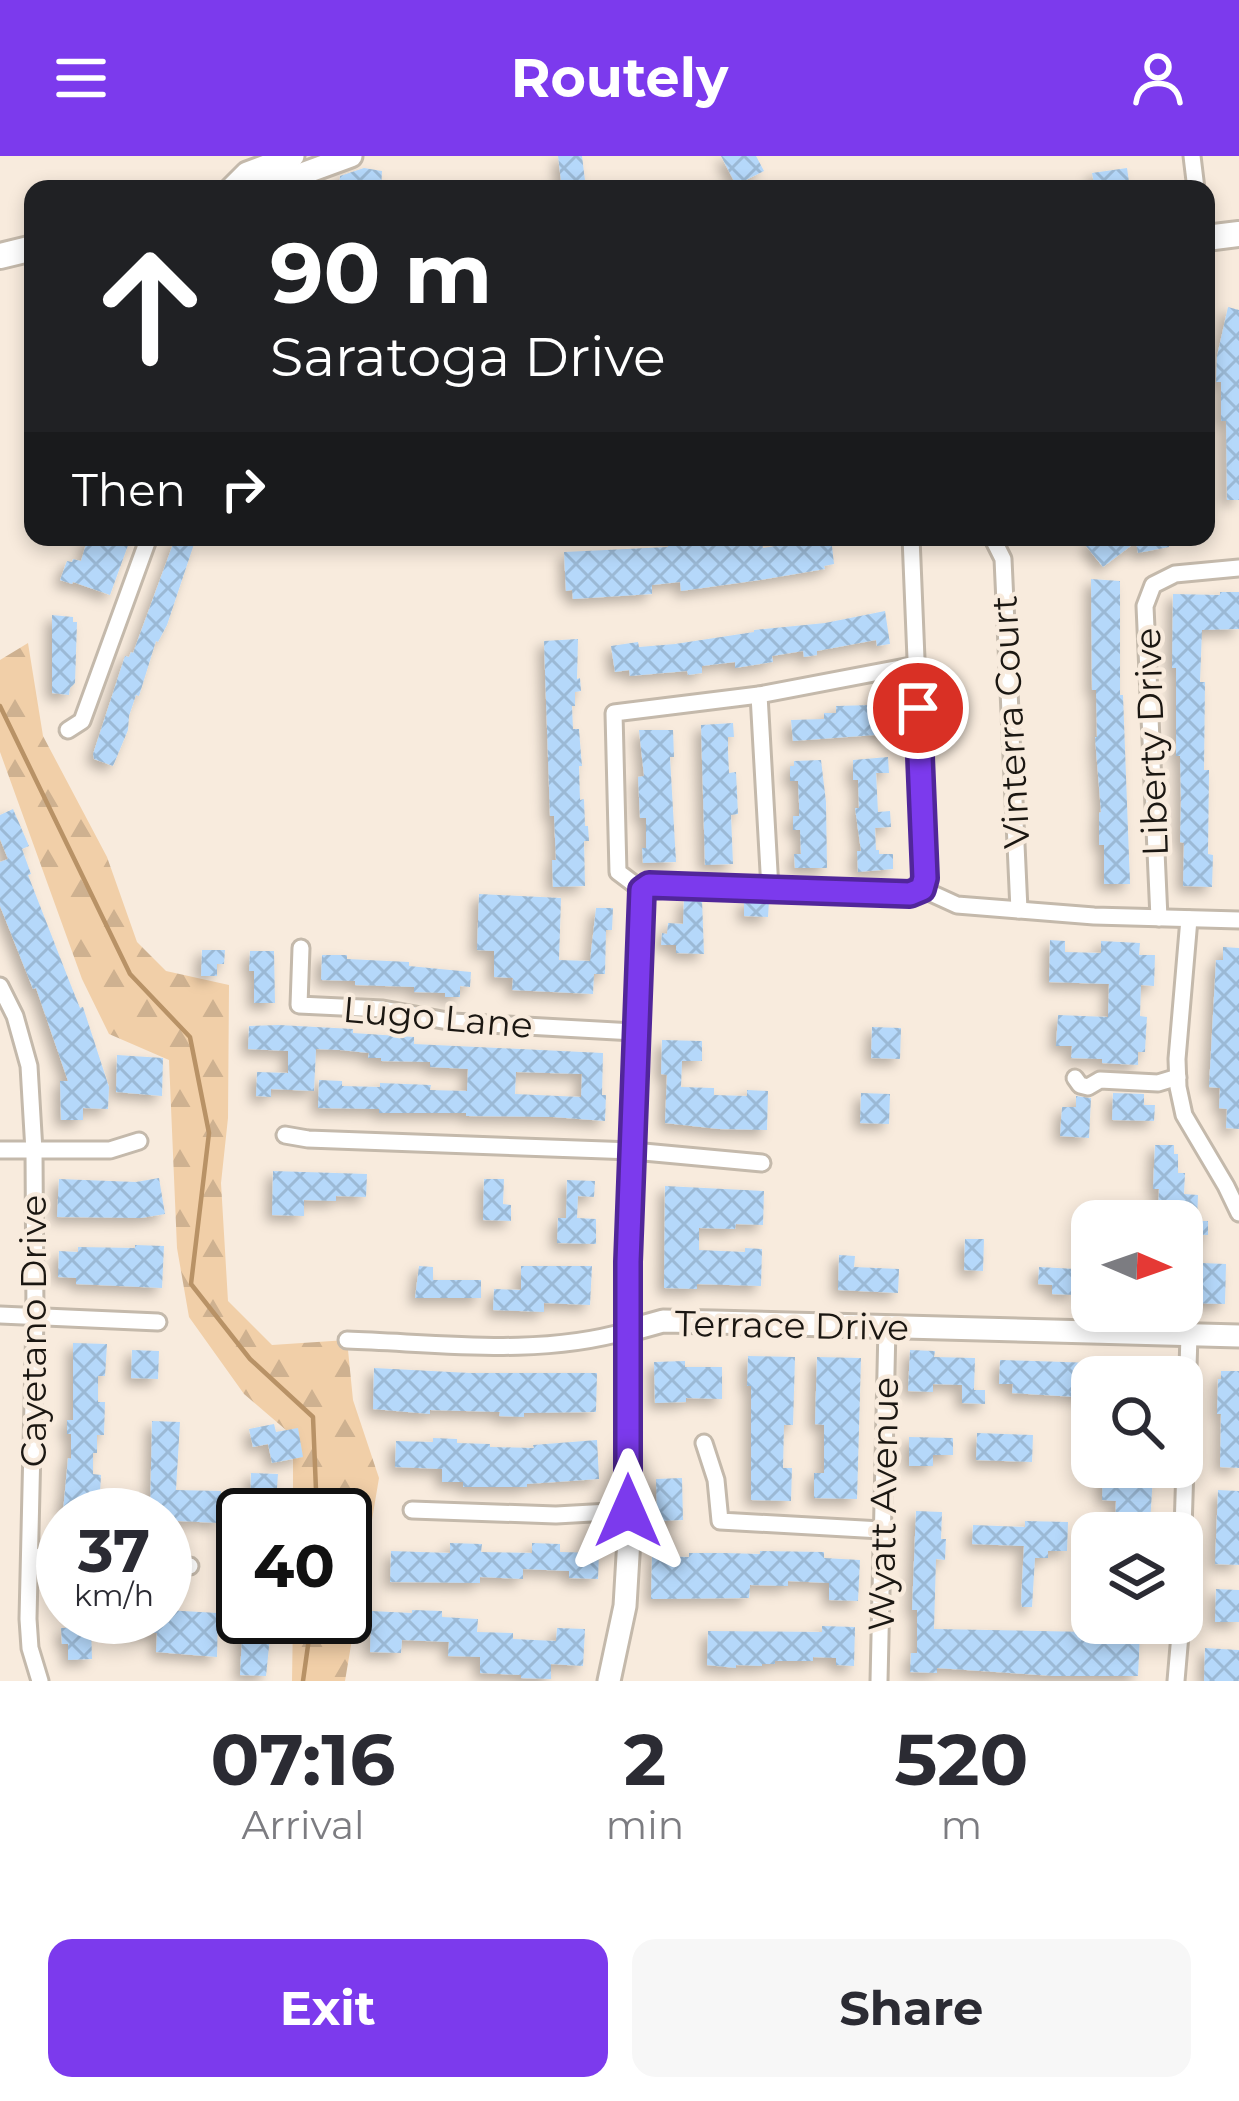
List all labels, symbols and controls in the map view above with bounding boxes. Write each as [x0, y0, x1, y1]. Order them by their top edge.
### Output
icon: menu [48, 45, 114, 111]
text: Routely [511, 45, 728, 111]
icon: person [1125, 45, 1191, 111]
text: 90 m [270, 222, 492, 324]
icon: ahead [72, 228, 228, 384]
text: Saratoga Drive [270, 324, 666, 390]
icon: right [210, 456, 276, 522]
text: Then [72, 462, 186, 517]
street label: Vinterra Court [981, 594, 1039, 850]
street label: Liberty Drive [1125, 627, 1177, 857]
pin [867, 657, 969, 759]
icon: arrive [885, 675, 951, 741]
street label: Lugo Lane [341, 987, 535, 1047]
street label: Cayetano Drive [11, 1195, 55, 1467]
north arrow [1071, 1200, 1203, 1332]
map controls [1071, 1200, 1203, 1644]
street label: Terrace Drive [675, 1301, 909, 1349]
button: search [1071, 1356, 1203, 1488]
street label: Wyatt Avenue [859, 1377, 907, 1631]
position arrow [565, 1448, 691, 1574]
speed limit sign: 40 [216, 1488, 372, 1644]
button: layers [1071, 1512, 1203, 1644]
text: 37 [78, 1514, 150, 1587]
text: km/h [74, 1577, 154, 1614]
text: 07:16 [211, 1715, 395, 1803]
text: 2 [624, 1715, 666, 1803]
text: 520 [895, 1715, 1028, 1803]
text: Arrival [241, 1801, 364, 1849]
text: min [606, 1801, 684, 1849]
text: m [941, 1801, 982, 1849]
button: Exit [48, 1939, 608, 2077]
button: Share [632, 1939, 1191, 2077]

